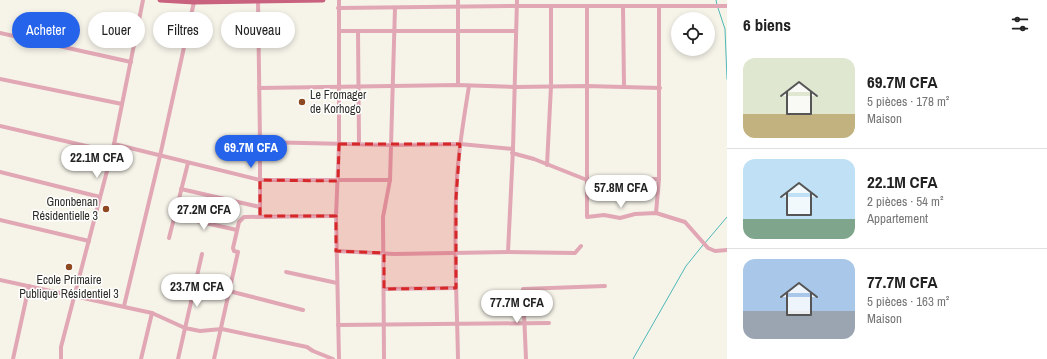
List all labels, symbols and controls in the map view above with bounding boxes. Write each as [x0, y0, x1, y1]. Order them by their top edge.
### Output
chip: Acheter [12, 12, 80, 48]
chip: Louer [88, 12, 145, 48]
chip: Filtres [153, 12, 213, 48]
chip: Nouveau [221, 12, 295, 48]
map controls [671, 12, 715, 56]
button: locate [671, 12, 715, 56]
text: 6 biens [743, 13, 791, 36]
icon: filters [1009, 13, 1031, 35]
text: 69.7M CFA [867, 70, 938, 93]
icon: home [775, 74, 823, 122]
place label: Le Fromager de Korhogo [310, 87, 367, 117]
text: 5 pièces · 178 m² [867, 93, 949, 110]
marker: Le Fromager de Korhogo [297, 97, 307, 107]
text: Maison [867, 110, 902, 127]
pin: 69.7M CFA [205, 135, 297, 169]
text: 69.7M CFA [224, 139, 278, 156]
pin: 22.1M CFA [51, 145, 143, 179]
text: 22.1M CFA [70, 149, 124, 166]
text: 22.1M CFA [867, 170, 938, 193]
pin: 57.8M CFA [575, 175, 667, 209]
icon: home [775, 175, 823, 223]
text: 57.8M CFA [594, 179, 648, 196]
text: 2 pièces · 54 m² [867, 193, 943, 210]
place label: Gnonbenan Résidentielle 3 [32, 194, 98, 224]
pin: 27.2M CFA [158, 197, 250, 231]
text: 27.2M CFA [177, 201, 231, 218]
marker: Gnonbenan Résidentielle 3 [101, 204, 111, 214]
text: Appartement [867, 210, 928, 227]
marker: Ecole Primaire Publique Résidentiel 3 [64, 262, 74, 272]
text: 77.7M CFA [867, 270, 938, 293]
place label: Ecole Primaire Publique Résidentiel 3 [19, 272, 119, 302]
pin: 23.7M CFA [151, 274, 243, 308]
icon: home [775, 275, 823, 323]
text: 23.7M CFA [170, 278, 224, 295]
pin: 77.7M CFA [471, 290, 563, 324]
text: 5 pièces · 163 m² [867, 293, 949, 310]
text: 77.7M CFA [490, 294, 544, 311]
text: Maison [867, 310, 902, 327]

